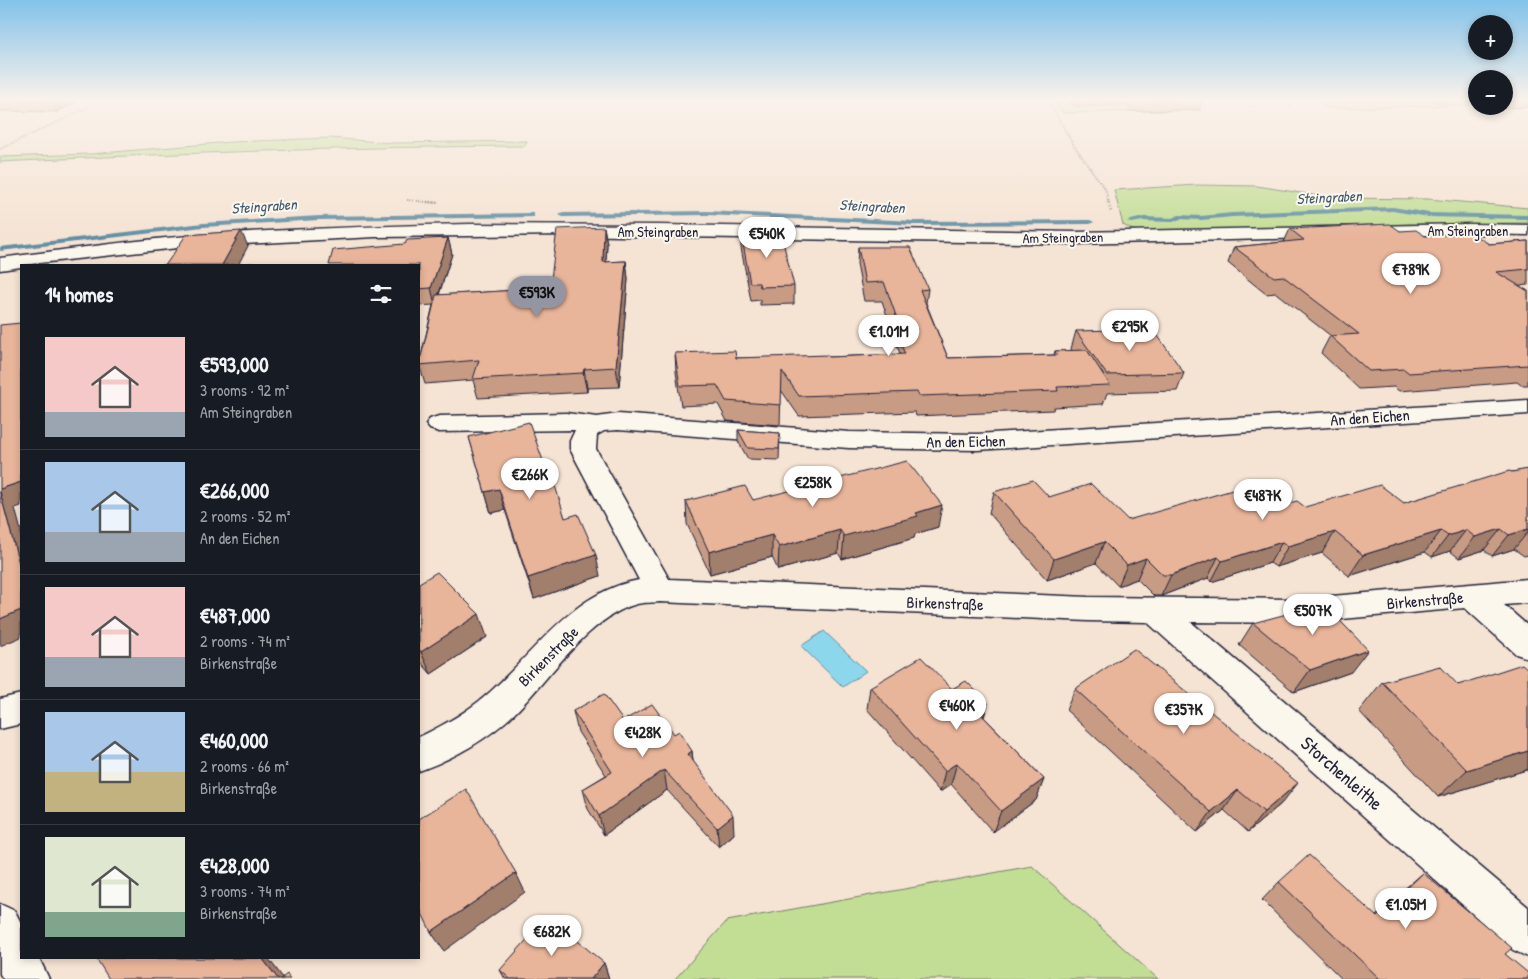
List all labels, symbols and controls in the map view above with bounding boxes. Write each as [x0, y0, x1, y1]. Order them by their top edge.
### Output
map controls [1468, 15, 1513, 115]
button: + [1468, 15, 1513, 60]
button: − [1468, 70, 1513, 115]
water label: Steingraben [1296, 185, 1363, 209]
water label: Steingraben [231, 193, 299, 219]
water label: Steingraben [839, 194, 906, 218]
pin: €540K [732, 216, 802, 259]
street label: Am Steingraben [1428, 221, 1508, 241]
street label: Am Steingraben [618, 222, 698, 242]
text: €540K [749, 222, 785, 244]
street label: Am Steingraben [1023, 227, 1103, 248]
pin: €789K [1376, 252, 1446, 295]
text: €789K [1393, 258, 1429, 280]
pin: €593K [502, 276, 572, 318]
text: 14 homes [45, 280, 113, 309]
icon: filters [367, 280, 395, 308]
text: €593K [519, 281, 555, 303]
pin: €295K [1095, 310, 1165, 352]
pin: €1.01M [848, 314, 930, 357]
text: €295K [1112, 315, 1148, 337]
text: €1.01M [869, 320, 909, 342]
text: €593,000 [200, 350, 269, 379]
icon: home [85, 357, 145, 417]
text: 3 rooms · 92 m² [200, 379, 289, 401]
text: Am Steingraben [200, 401, 292, 423]
street label: An den Eichen [1330, 403, 1410, 431]
street label: An den Eichen [926, 429, 1006, 453]
pin: €266K [495, 458, 565, 500]
text: €266K [512, 463, 548, 485]
pin: €258K [778, 466, 848, 508]
text: €258K [794, 471, 832, 493]
text: €266,000 [200, 476, 269, 505]
pin: €487K [1228, 478, 1298, 521]
icon: home [85, 482, 145, 542]
text: €487K [1245, 484, 1281, 506]
text: 2 rooms · 52 m² [200, 505, 290, 527]
text: An den Eichen [200, 527, 279, 549]
street label: Birkenstraße [1386, 586, 1465, 614]
street label: Birkenstraße [906, 591, 985, 615]
pin: €507K [1278, 594, 1348, 636]
text: €507K [1294, 599, 1332, 621]
text: €487,000 [200, 601, 270, 630]
icon: home [85, 607, 145, 667]
street label: Birkenstraße [513, 621, 583, 691]
text: 2 rooms · 74 m² [200, 630, 290, 652]
text: Birkenstraße [200, 652, 277, 674]
pin: €460K [922, 688, 992, 731]
pin: €357K [1149, 692, 1219, 735]
text: €460K [939, 694, 975, 716]
text: €357K [1165, 698, 1203, 720]
pin: €428K [608, 716, 678, 758]
text: €428K [625, 721, 661, 743]
text: €460,000 [200, 726, 268, 755]
street label: Storchenleithe [1295, 730, 1389, 816]
icon: home [85, 732, 145, 792]
text: 2 rooms · 66 m² [200, 755, 289, 777]
text: Birkenstraße [200, 777, 277, 799]
text: €428,000 [200, 851, 269, 880]
icon: home [85, 857, 145, 917]
text: 3 rooms · 74 m² [200, 880, 290, 902]
pin: €1.05M [1365, 888, 1447, 930]
text: €1.05M [1386, 893, 1426, 915]
text: Birkenstraße [200, 902, 277, 924]
pin: €682K [517, 914, 587, 957]
text: €682K [534, 920, 570, 942]

